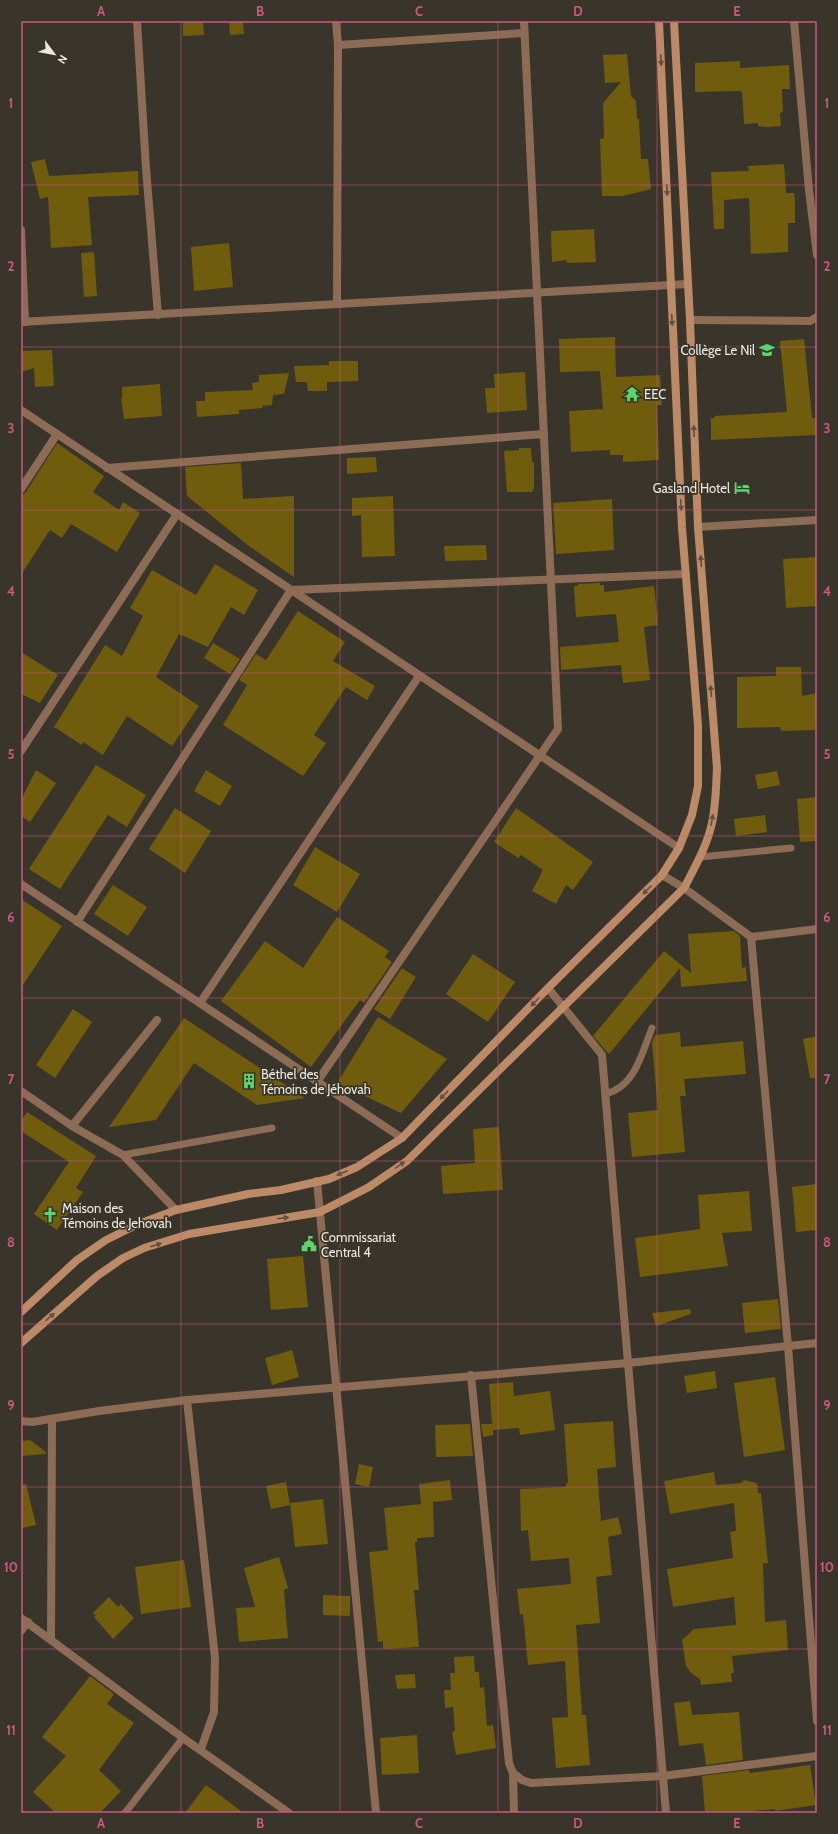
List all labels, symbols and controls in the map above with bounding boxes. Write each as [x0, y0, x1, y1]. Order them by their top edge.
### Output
text: A [97, 3, 106, 19]
text: B [256, 3, 264, 19]
text: C [415, 3, 423, 19]
text: D [573, 3, 583, 19]
text: E [733, 3, 741, 19]
north arrow [34, 34, 74, 74]
text: N [54, 52, 70, 66]
one-way arrow [658, 54, 664, 67]
text: 1 [9, 95, 13, 111]
text: 1 [825, 95, 829, 111]
one-way arrow [664, 184, 670, 197]
text: 2 [8, 258, 15, 274]
text: 2 [824, 258, 831, 274]
one-way arrow [669, 314, 675, 327]
school or university icon: Collège Le Nil [758, 341, 776, 359]
place label: Collège Le Nil [680, 342, 755, 358]
temple icon: EEC [623, 385, 641, 403]
place label: EEC [644, 386, 666, 402]
text: 3 [7, 420, 15, 436]
text: 3 [823, 420, 831, 436]
one-way arrow [691, 425, 698, 437]
hotel icon: Gasland Hotel [733, 479, 751, 497]
place label: Gasland Hotel [653, 480, 730, 496]
one-way arrow [678, 499, 685, 511]
one-way arrow [697, 555, 704, 567]
text: 4 [7, 583, 15, 599]
text: 4 [823, 583, 831, 599]
one-way arrow [708, 685, 715, 697]
text: 5 [8, 746, 15, 762]
text: 5 [824, 746, 831, 762]
one-way arrow [710, 814, 716, 826]
one-way arrow [642, 885, 651, 895]
text: 6 [7, 909, 15, 925]
text: 6 [823, 909, 831, 925]
one-way arrow [530, 997, 540, 1007]
place label: Béthel des Témoins de Jéhovah [261, 1066, 371, 1097]
text: 7 [8, 1071, 15, 1087]
text: 7 [824, 1071, 831, 1087]
building icon: Béthel des Témoins de Jéhovah [240, 1072, 258, 1090]
one-way arrow [439, 1090, 449, 1100]
one-way arrow [395, 1161, 405, 1169]
one-way arrow [336, 1170, 348, 1176]
place label: Maison des Témoins de Jehovah [62, 1200, 172, 1231]
church icon: Maison des Témoins de Jehovah [41, 1206, 59, 1224]
one-way arrow [277, 1215, 289, 1221]
place label: Commissariat Central 4 [321, 1229, 397, 1260]
text: 8 [7, 1234, 15, 1250]
text: 8 [823, 1234, 831, 1250]
public building icon: Commissariat Central 4 [300, 1235, 318, 1253]
one-way arrow [151, 1241, 163, 1247]
one-way arrow [45, 1312, 55, 1322]
text: 9 [7, 1397, 15, 1413]
text: 9 [823, 1397, 831, 1413]
text: 10 [4, 1559, 18, 1575]
text: 10 [820, 1559, 834, 1575]
text: 11 [6, 1722, 16, 1738]
text: 11 [822, 1722, 832, 1738]
text: A [97, 1815, 106, 1831]
text: B [256, 1815, 264, 1831]
text: C [415, 1815, 423, 1831]
text: D [573, 1815, 583, 1831]
text: E [733, 1815, 741, 1831]

